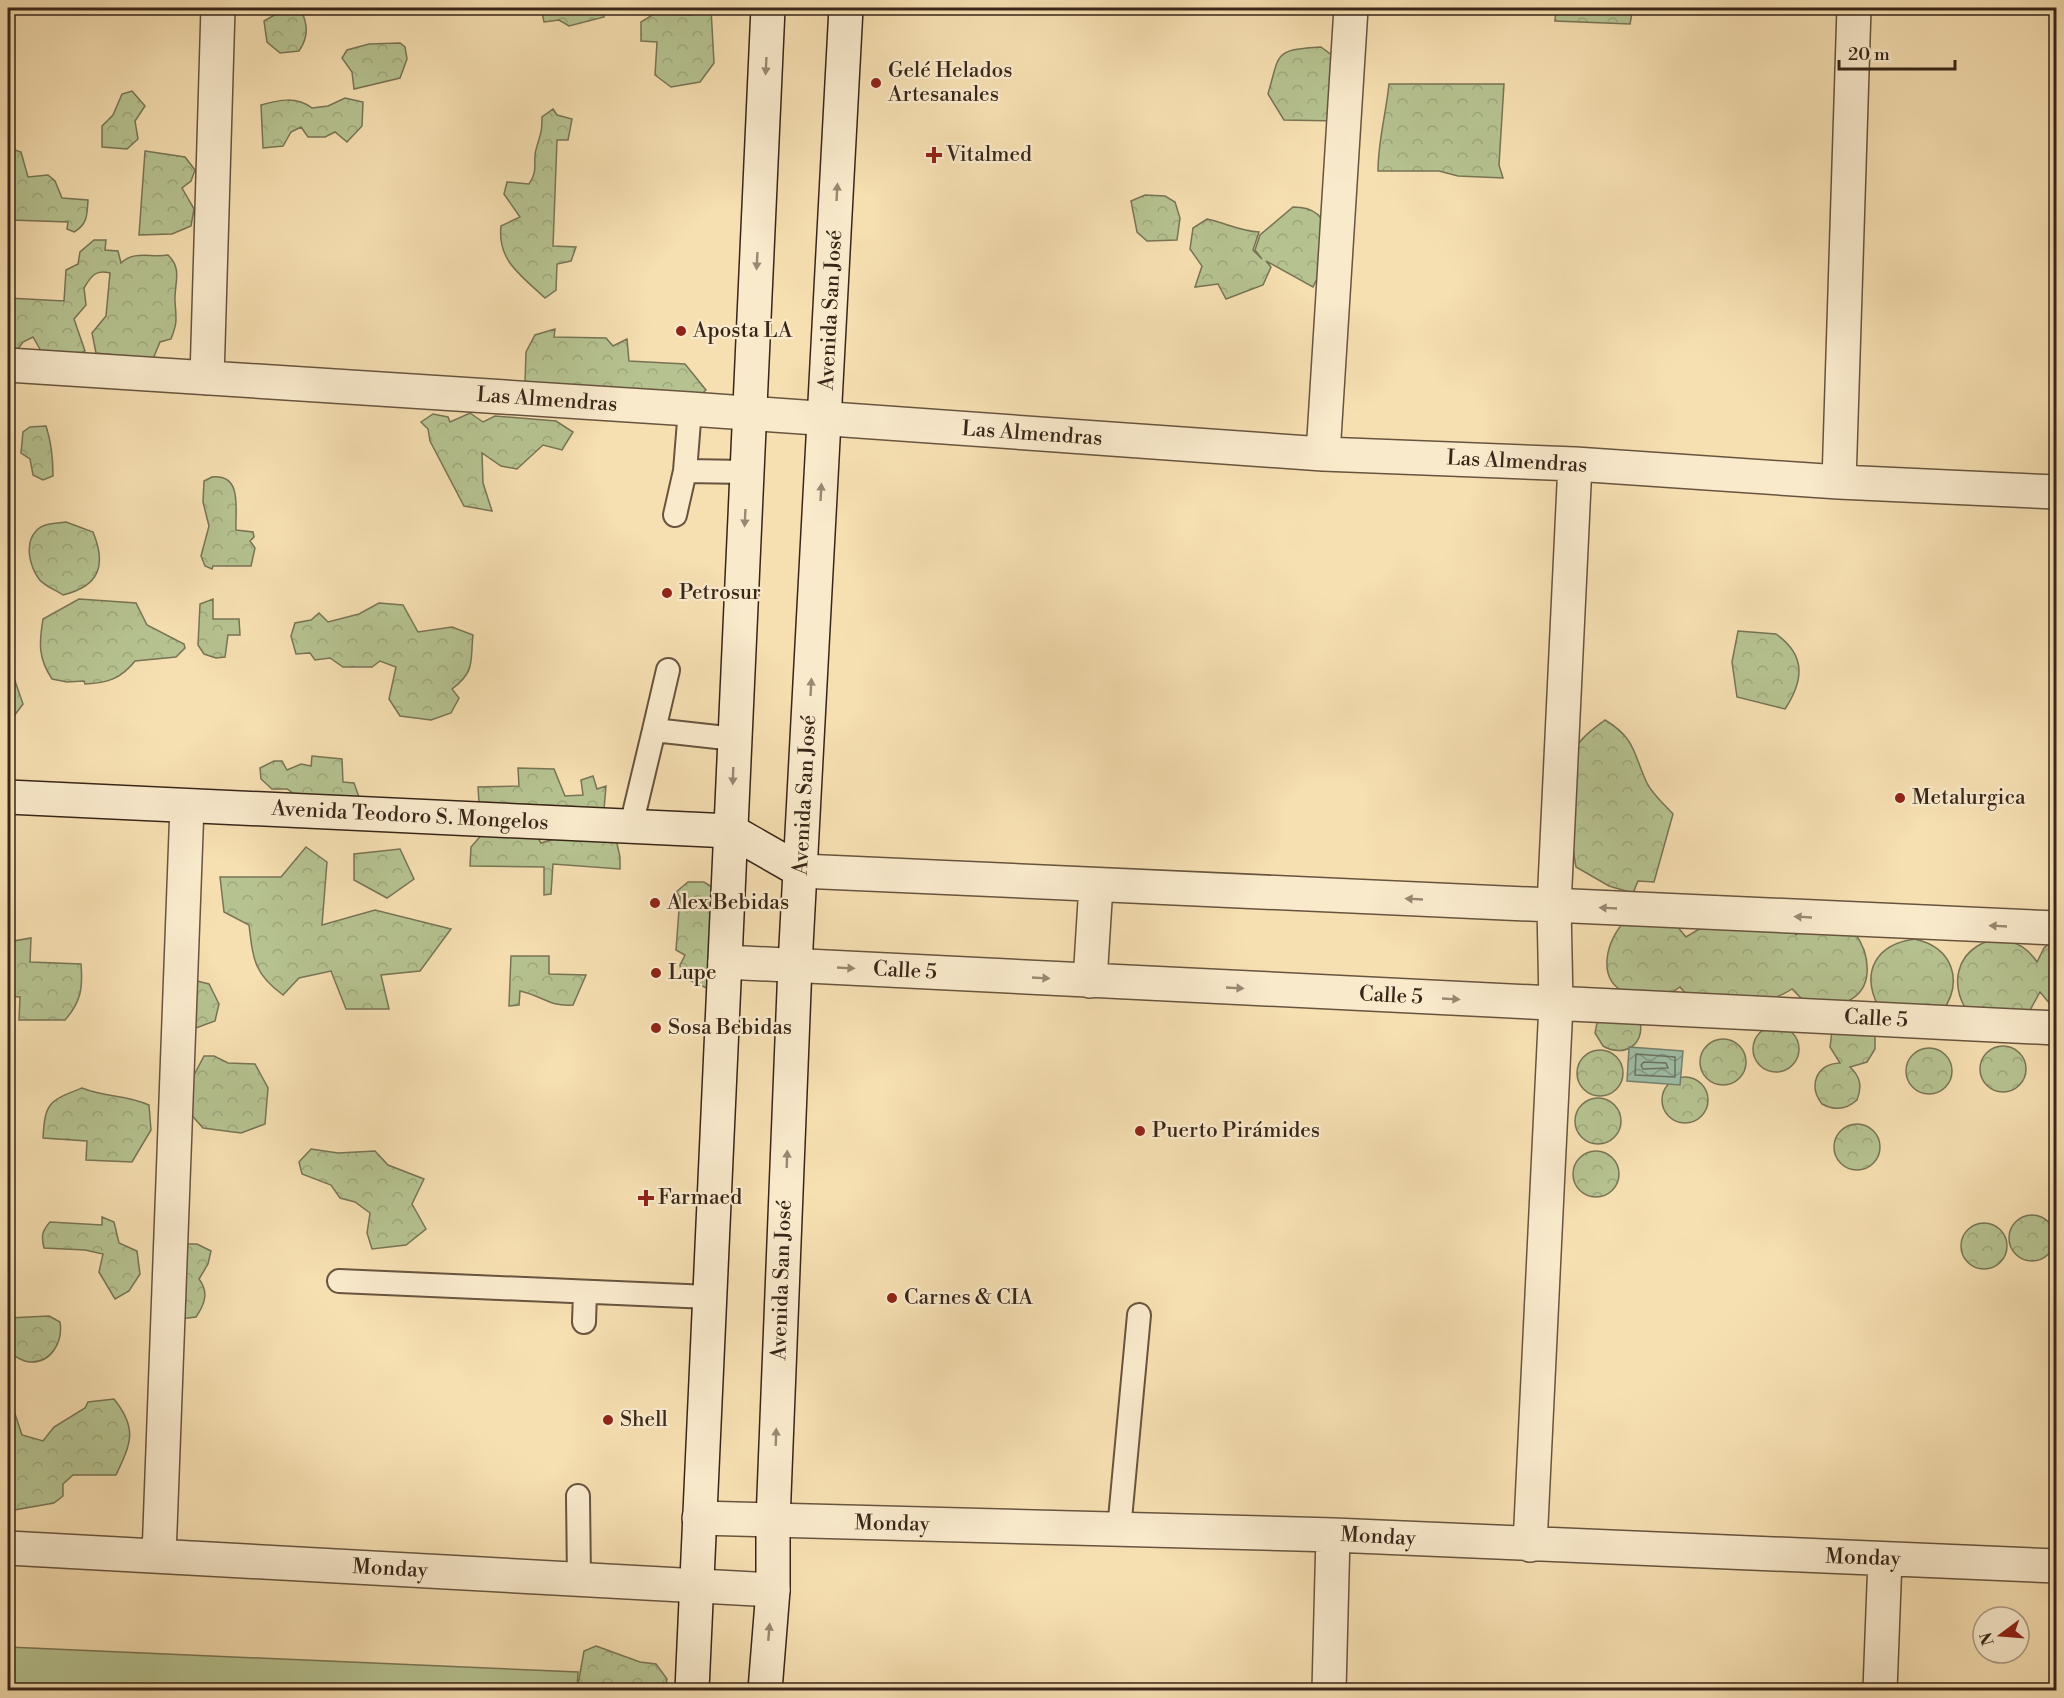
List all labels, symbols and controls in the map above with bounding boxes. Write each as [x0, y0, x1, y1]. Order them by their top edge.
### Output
scale bar [1839, 33, 1954, 71]
text: 20 m [1848, 43, 1890, 66]
one-way arrow [761, 56, 770, 75]
place label: Gelé Helados Artesanales [887, 58, 1012, 108]
marker: Gelé Helados Artesanales [869, 76, 883, 90]
place label: Vitalmed [945, 142, 1032, 168]
marker: Vitalmed [927, 148, 941, 162]
one-way arrow [832, 183, 841, 202]
street label: Avenida San José [814, 229, 848, 392]
one-way arrow [752, 251, 761, 270]
place label: Aposta LA [692, 318, 793, 344]
marker: Aposta LA [674, 324, 688, 338]
street label: Las Almendras [476, 382, 618, 418]
street label: Las Almendras [961, 416, 1103, 452]
street label: Las Almendras [1446, 445, 1588, 479]
one-way arrow [817, 483, 826, 502]
one-way arrow [740, 509, 749, 528]
place label: Petrosur [679, 580, 761, 606]
marker: Petrosur [660, 586, 674, 600]
one-way arrow [807, 677, 816, 696]
street label: Avenida San José [788, 714, 822, 877]
one-way arrow [729, 767, 738, 786]
place label: Metalurgica [1912, 785, 2026, 811]
marker: Metalurgica [1893, 791, 1907, 805]
street label: Avenida Teodoro S. Mongelos [270, 796, 549, 836]
place label: Alex Bebidas [666, 890, 789, 916]
one-way arrow [1404, 895, 1423, 904]
marker: Alex Bebidas [648, 896, 662, 910]
one-way arrow [1599, 904, 1618, 913]
one-way arrow [1794, 912, 1813, 922]
one-way arrow [1989, 921, 2008, 930]
street label: Calle 5 [872, 956, 938, 986]
place label: Lupe [668, 960, 717, 986]
one-way arrow [836, 964, 855, 973]
marker: Lupe [649, 966, 663, 980]
one-way arrow [1031, 974, 1050, 983]
street label: Calle 5 [1358, 981, 1424, 1011]
one-way arrow [1226, 984, 1245, 993]
one-way arrow [1442, 994, 1461, 1003]
street label: Calle 5 [1843, 1004, 1909, 1034]
place label: Sosa Bebidas [668, 1015, 792, 1041]
marker: Sosa Bebidas [649, 1021, 663, 1035]
place label: Puerto Pirámides [1152, 1118, 1320, 1144]
marker: Puerto Pirámides [1133, 1124, 1147, 1138]
one-way arrow [783, 1149, 792, 1168]
place label: Farmaed [658, 1185, 742, 1211]
marker: Farmaed [639, 1191, 653, 1205]
street label: Avenida San José [766, 1199, 798, 1362]
place label: Carnes & CIA [904, 1285, 1034, 1311]
marker: Carnes & CIA [885, 1291, 899, 1305]
place label: Shell [620, 1407, 668, 1433]
marker: Shell [601, 1413, 615, 1427]
one-way arrow [772, 1428, 781, 1447]
street label: Monday [854, 1510, 931, 1538]
street label: Monday [1340, 1522, 1417, 1552]
street label: Monday [1825, 1544, 1902, 1572]
street label: Monday [352, 1554, 429, 1584]
north arrow [1971, 1605, 2031, 1665]
one-way arrow [764, 1623, 774, 1642]
text: N [1976, 1630, 1999, 1648]

